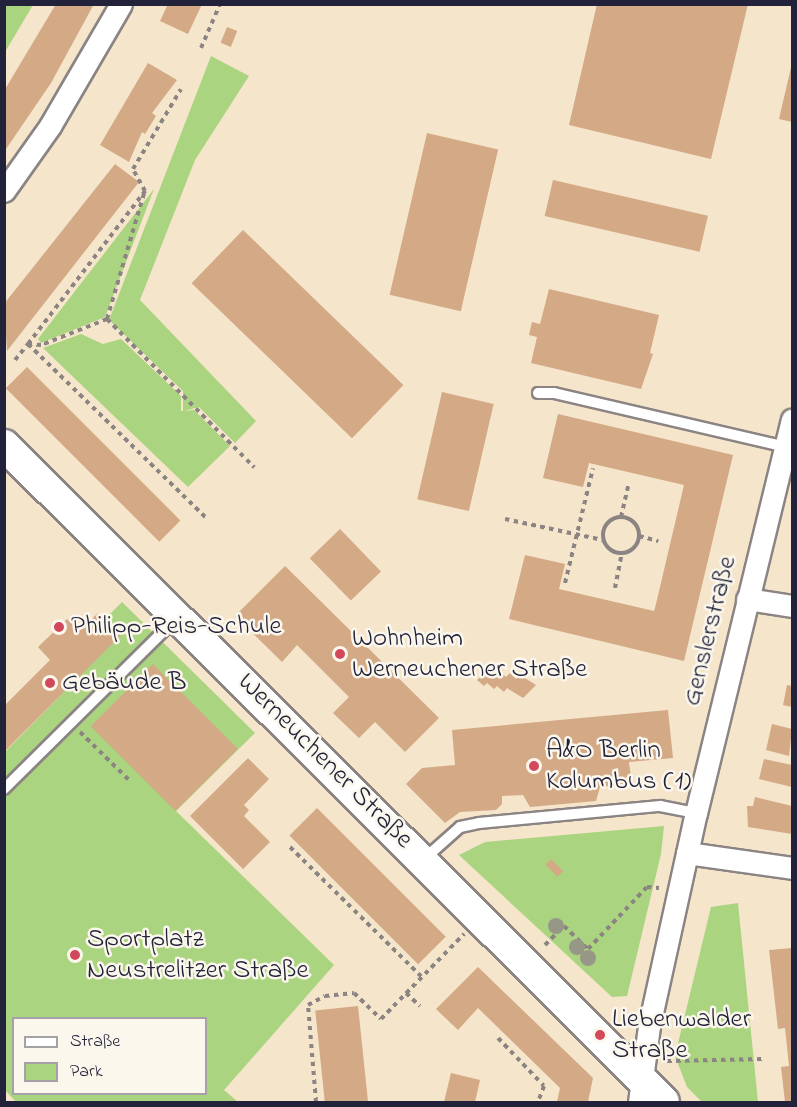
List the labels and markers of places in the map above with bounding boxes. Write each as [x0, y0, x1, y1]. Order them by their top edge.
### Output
place label: Philipp-Reis-Schule [71, 611, 281, 643]
marker: Philipp-Reis-Schule [52, 620, 66, 634]
place label: Wohnheim Werneuchener Straße [352, 622, 587, 685]
marker: Wohnheim Werneuchener Straße [333, 647, 347, 661]
place label: Gebäude B [62, 667, 186, 699]
marker: Gebäude B [43, 676, 57, 690]
place label: A&O Berlin Kolumbus (1) [546, 734, 691, 797]
marker: A&O Berlin Kolumbus (1) [527, 759, 541, 773]
place label: Sportplatz Neustrelitzer Straße [87, 923, 309, 986]
marker: Sportplatz Neustrelitzer Straße [68, 948, 82, 962]
place label: Liebenwalder Straße [612, 1003, 751, 1066]
marker: Liebenwalder Straße [593, 1028, 607, 1042]

